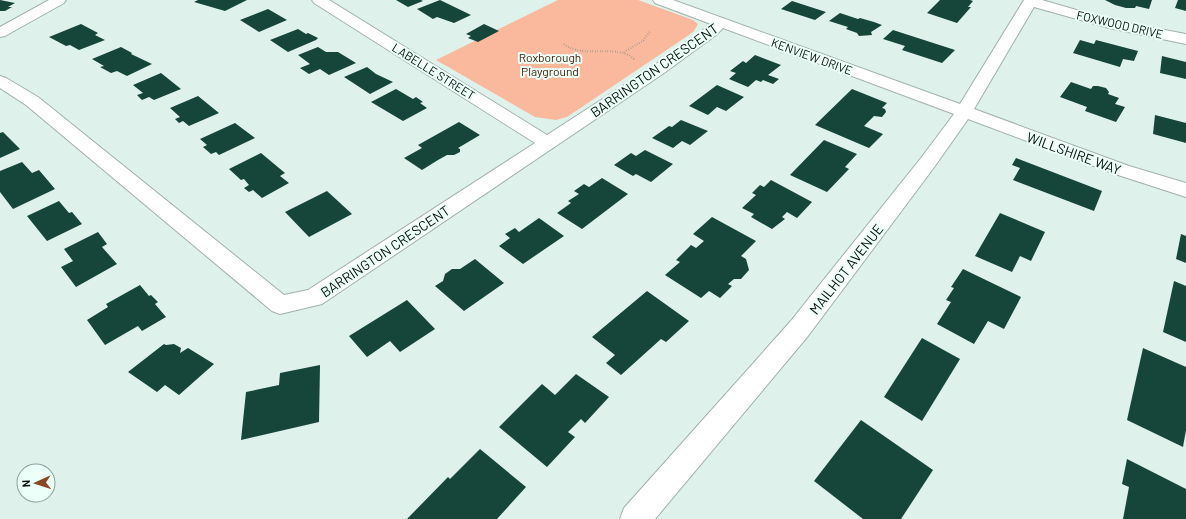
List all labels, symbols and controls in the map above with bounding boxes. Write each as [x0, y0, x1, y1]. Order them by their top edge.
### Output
street label: FOXWOOD DRIVE [1075, 7, 1165, 41]
street label: BARRINGTON CRESCENT [587, 19, 721, 121]
street label: KENVIEW DRIVE [770, 35, 854, 77]
street label: LABELLE STREET [390, 40, 478, 102]
park label: Roxborough Playground [519, 50, 581, 78]
street label: WILLSHIRE WAY [1025, 128, 1123, 178]
street label: BARRINGTON CRESCENT [317, 201, 453, 301]
street label: MAILHOT AVENUE [805, 220, 887, 318]
north arrow [16, 463, 56, 503]
text: N [19, 480, 32, 488]

